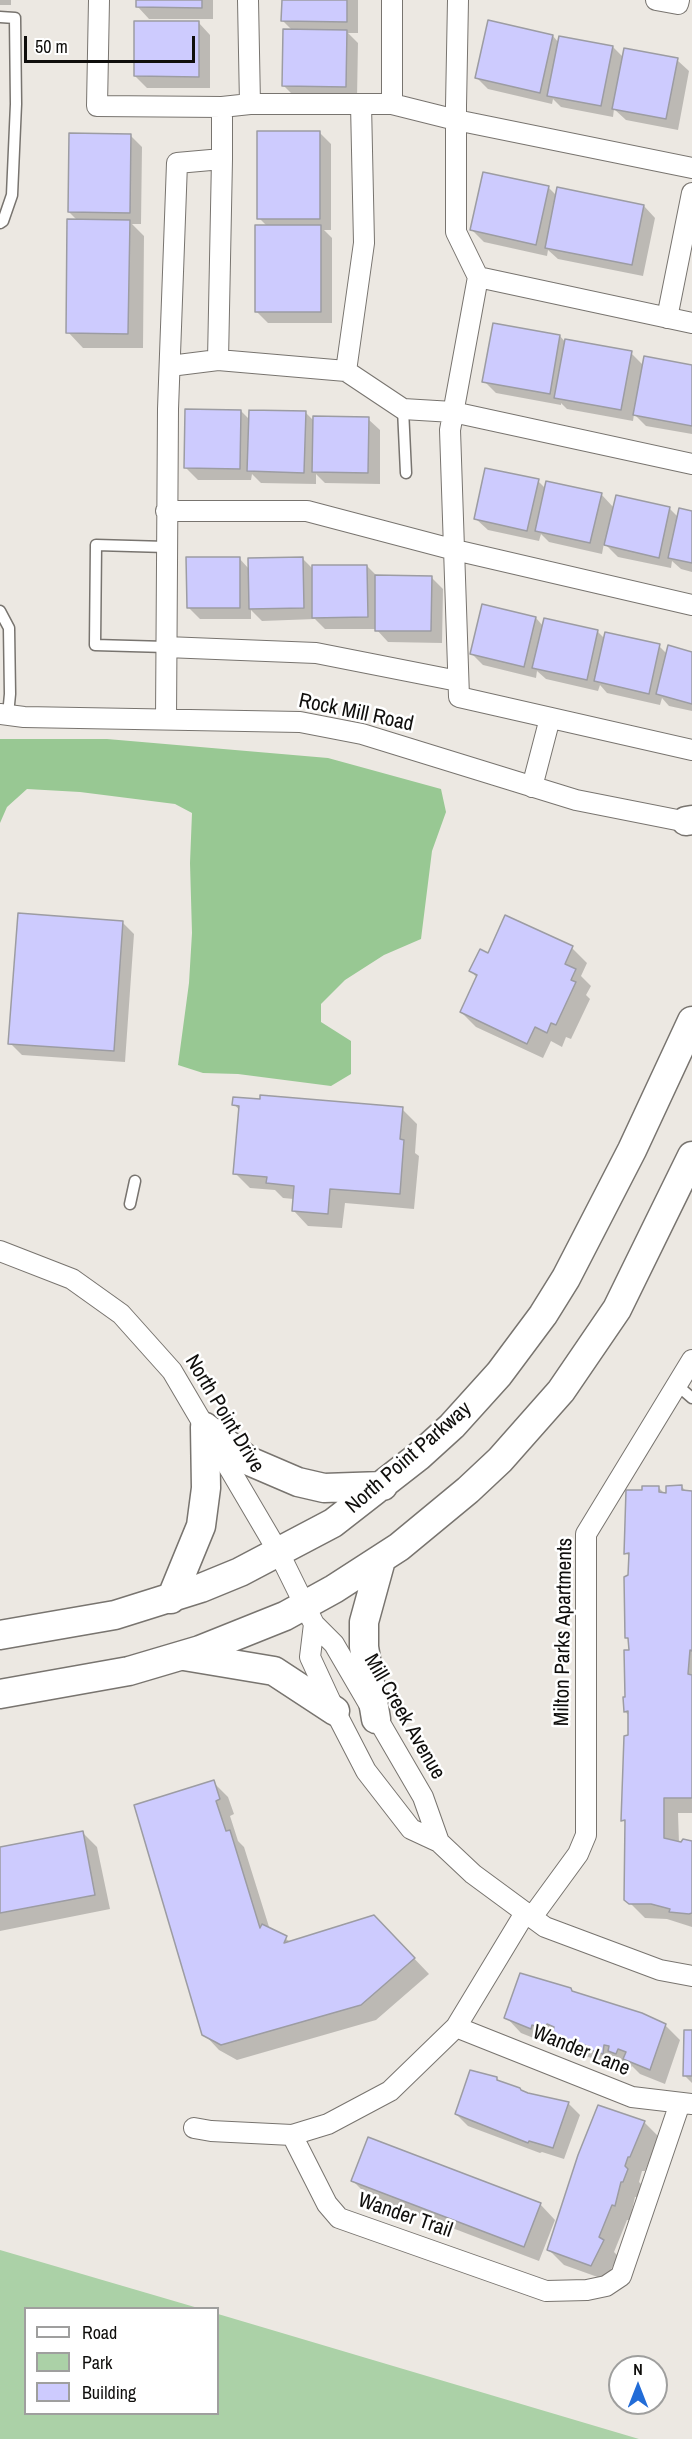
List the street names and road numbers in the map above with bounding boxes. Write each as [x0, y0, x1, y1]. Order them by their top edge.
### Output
street label: Rock Mill Road [296, 689, 416, 737]
street label: North Point Drive [179, 1350, 269, 1478]
street label: North Point Parkway [341, 1397, 477, 1519]
street label: Milton Parks Apartments [550, 1538, 578, 1726]
street label: Mill Creek Avenue [358, 1650, 450, 1784]
street label: Wander Lane [529, 2020, 633, 2082]
street label: Wander Trail [354, 2188, 456, 2244]

